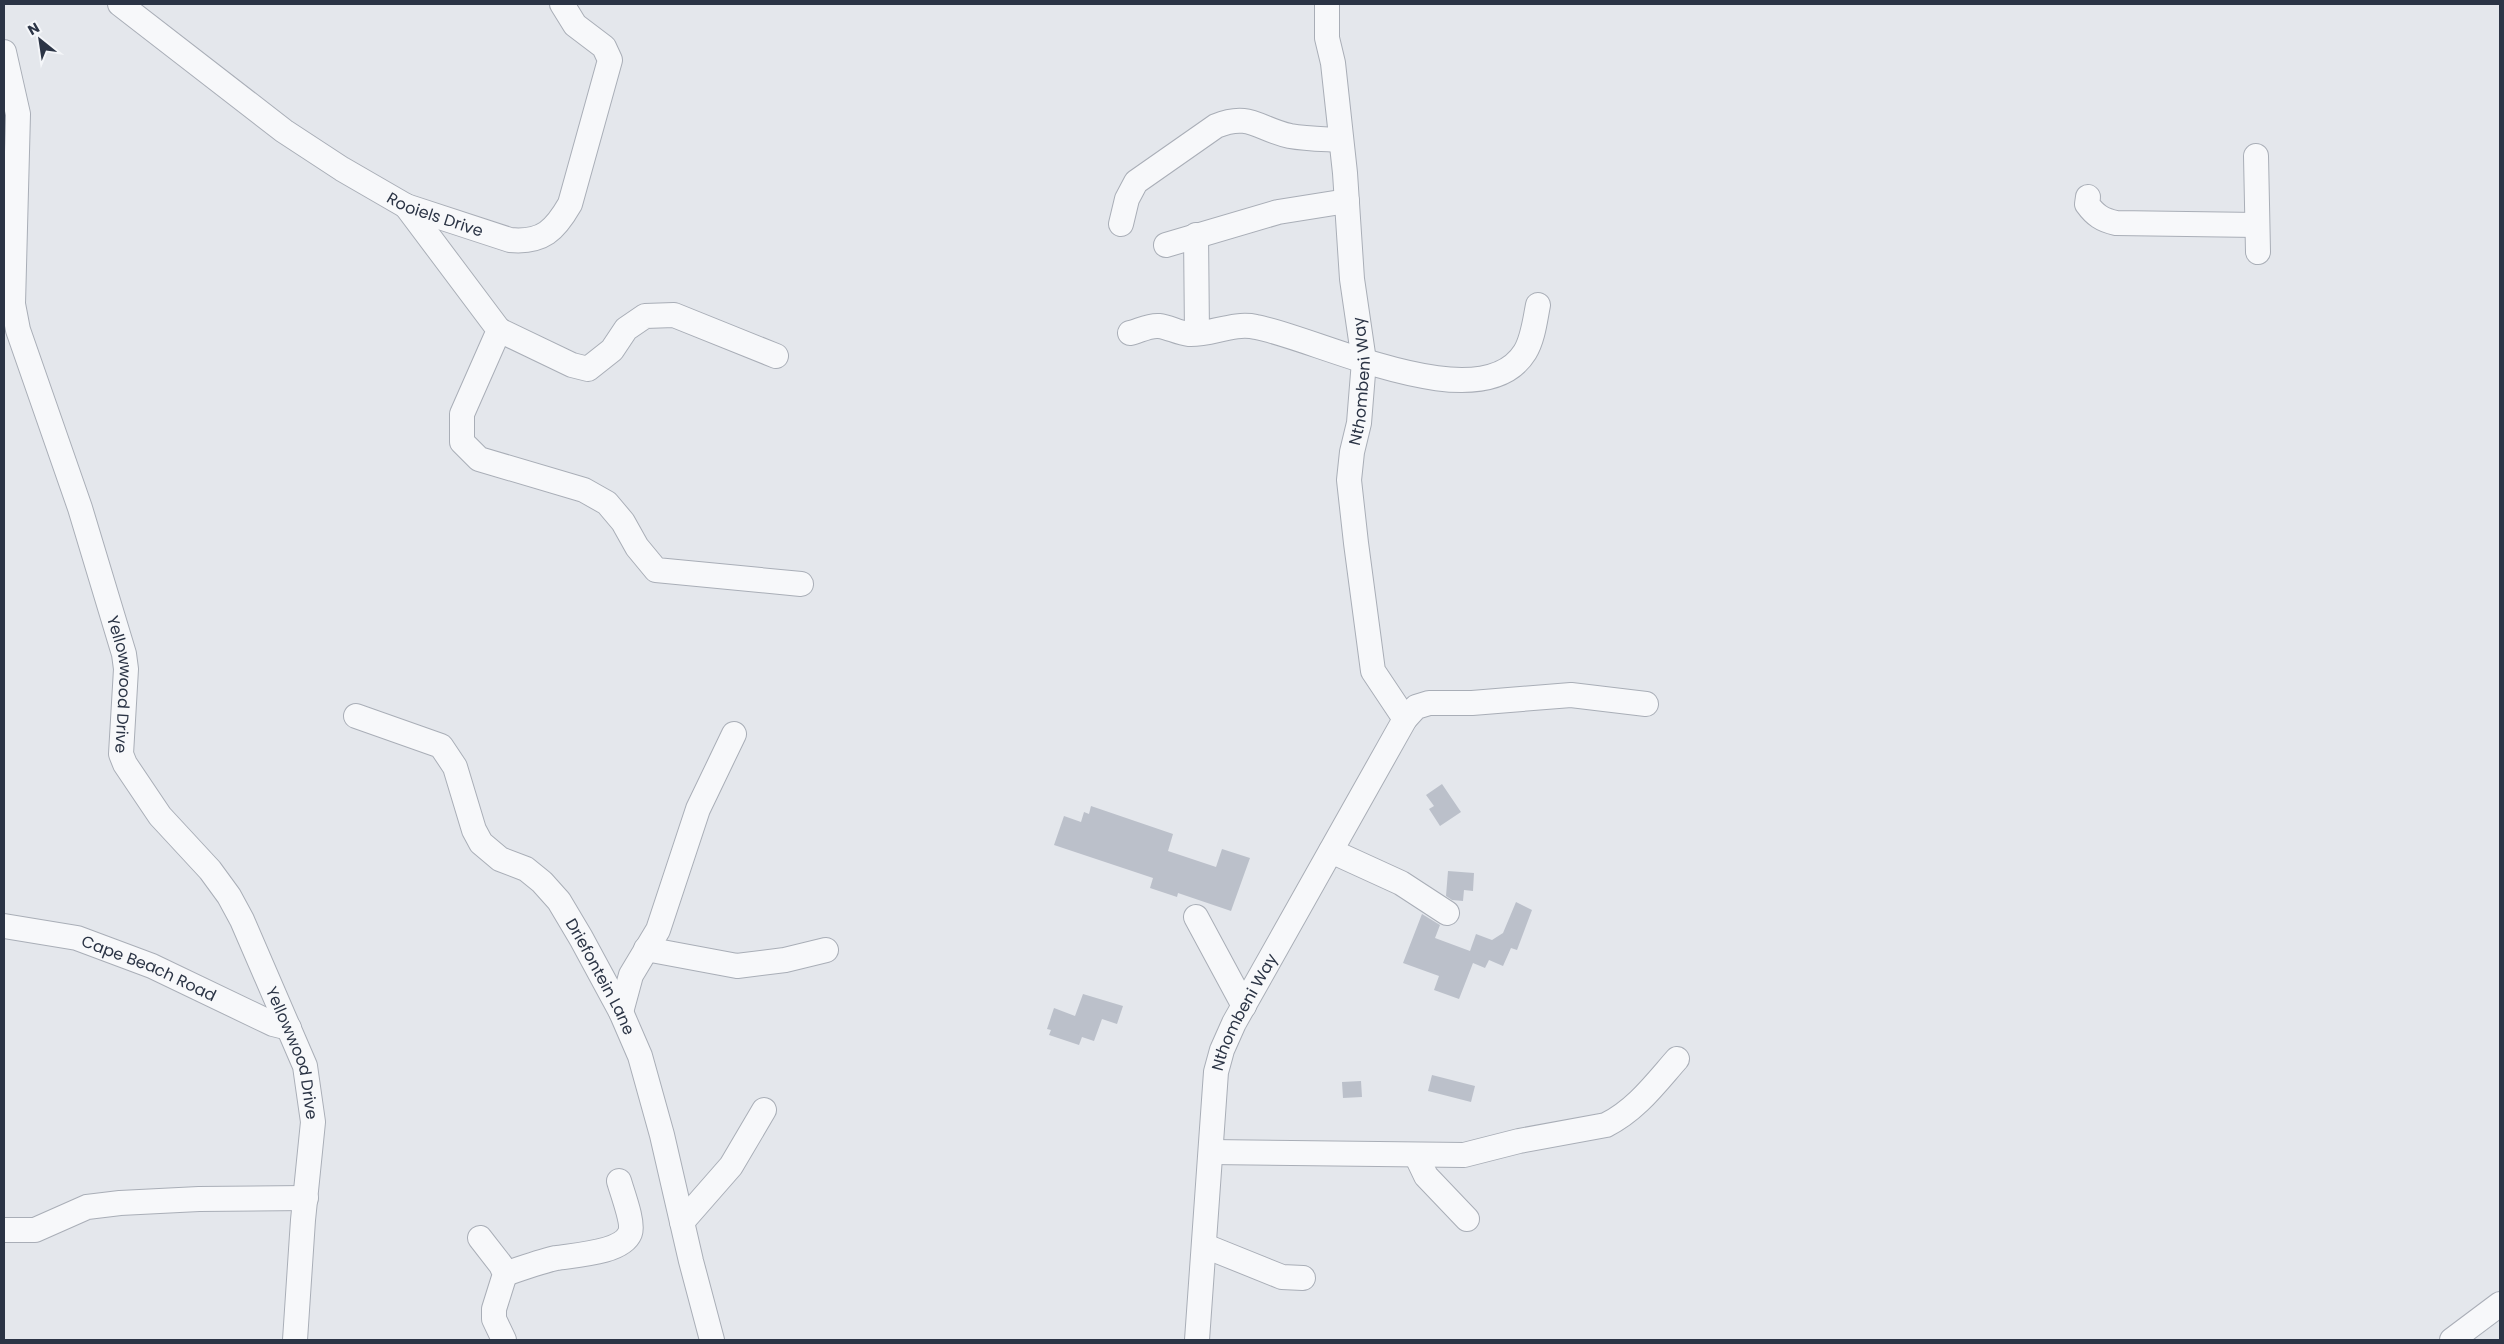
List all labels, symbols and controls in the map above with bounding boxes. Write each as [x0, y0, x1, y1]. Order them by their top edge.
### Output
north arrow [15, 15, 65, 65]
text: N [24, 17, 43, 40]
street label: Rooiels Drive [383, 186, 486, 243]
street label: Nthombeni Way [1343, 316, 1376, 448]
street label: Yellowwood Drive [101, 613, 137, 754]
street label: Driefontein Lane [560, 914, 640, 1039]
street label: Cape Beach Road [78, 930, 220, 1007]
street label: Nthombeni Way [1206, 949, 1283, 1073]
street label: Yellowwood Drive [260, 983, 324, 1121]

